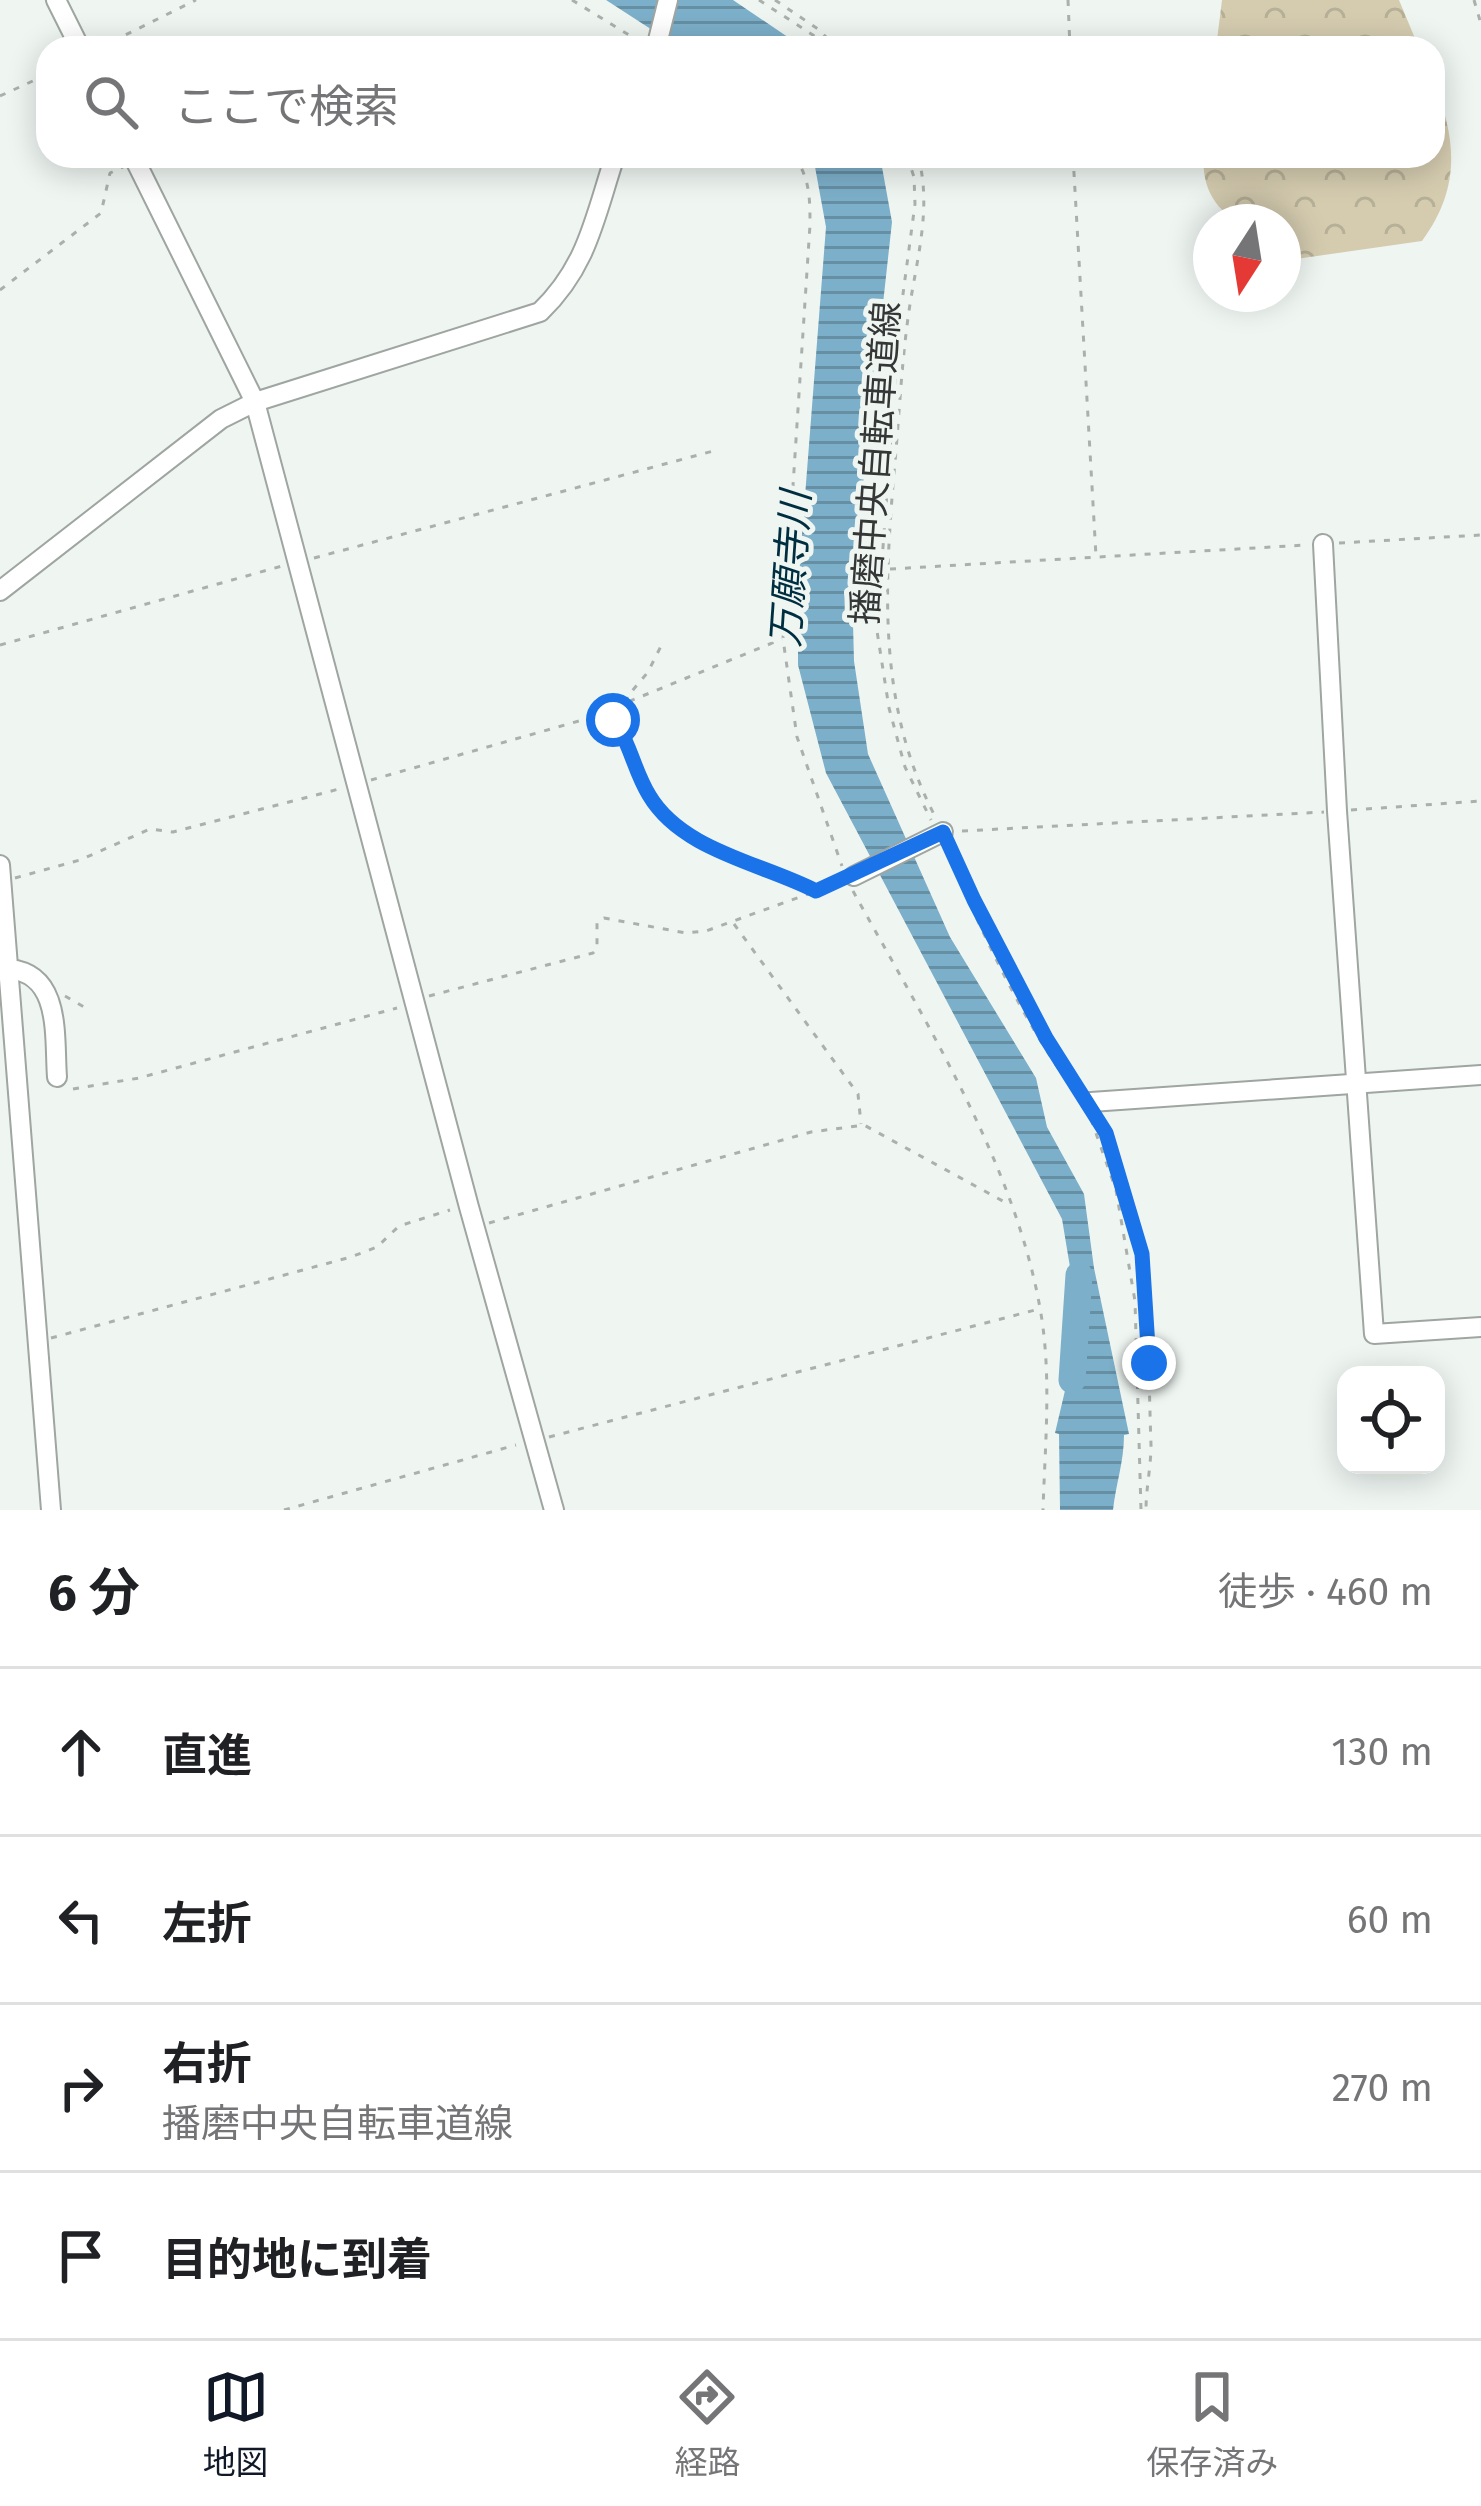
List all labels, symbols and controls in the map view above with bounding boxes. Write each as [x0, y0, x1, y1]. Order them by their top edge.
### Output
search box [36, 36, 1445, 168]
icon: search [78, 69, 144, 135]
text: ここで検索 [174, 80, 399, 134]
north arrow [1193, 204, 1301, 312]
street label: 播磨中央自転車道線 [843, 300, 909, 626]
water label: 万願寺川 [763, 486, 820, 648]
route start [586, 693, 640, 747]
route end [1122, 1336, 1176, 1390]
map controls [1337, 1366, 1445, 1474]
button: locate [1337, 1366, 1445, 1474]
text: 6 分 [48, 1562, 140, 1624]
text: 徒歩 · 460 m [1218, 1569, 1433, 1615]
icon: ahead [48, 1719, 114, 1785]
text: 直進 [162, 1729, 252, 1783]
text: 130 m [1331, 1729, 1433, 1775]
icon: left [48, 1887, 114, 1953]
text: 左折 [162, 1897, 252, 1951]
text: 60 m [1347, 1897, 1433, 1943]
text: 右折 [162, 2037, 252, 2091]
icon: right [48, 2055, 114, 2121]
text: 270 m [1332, 2065, 1433, 2111]
text: 播磨中央自転車道線 [162, 2101, 513, 2147]
icon: arrive [48, 2223, 114, 2289]
text: 目的地に到着 [162, 2233, 432, 2287]
tab: 地図 [203, 2364, 269, 2484]
tab: 経路 [674, 2364, 740, 2484]
tab: 保存済み [1146, 2364, 1278, 2484]

